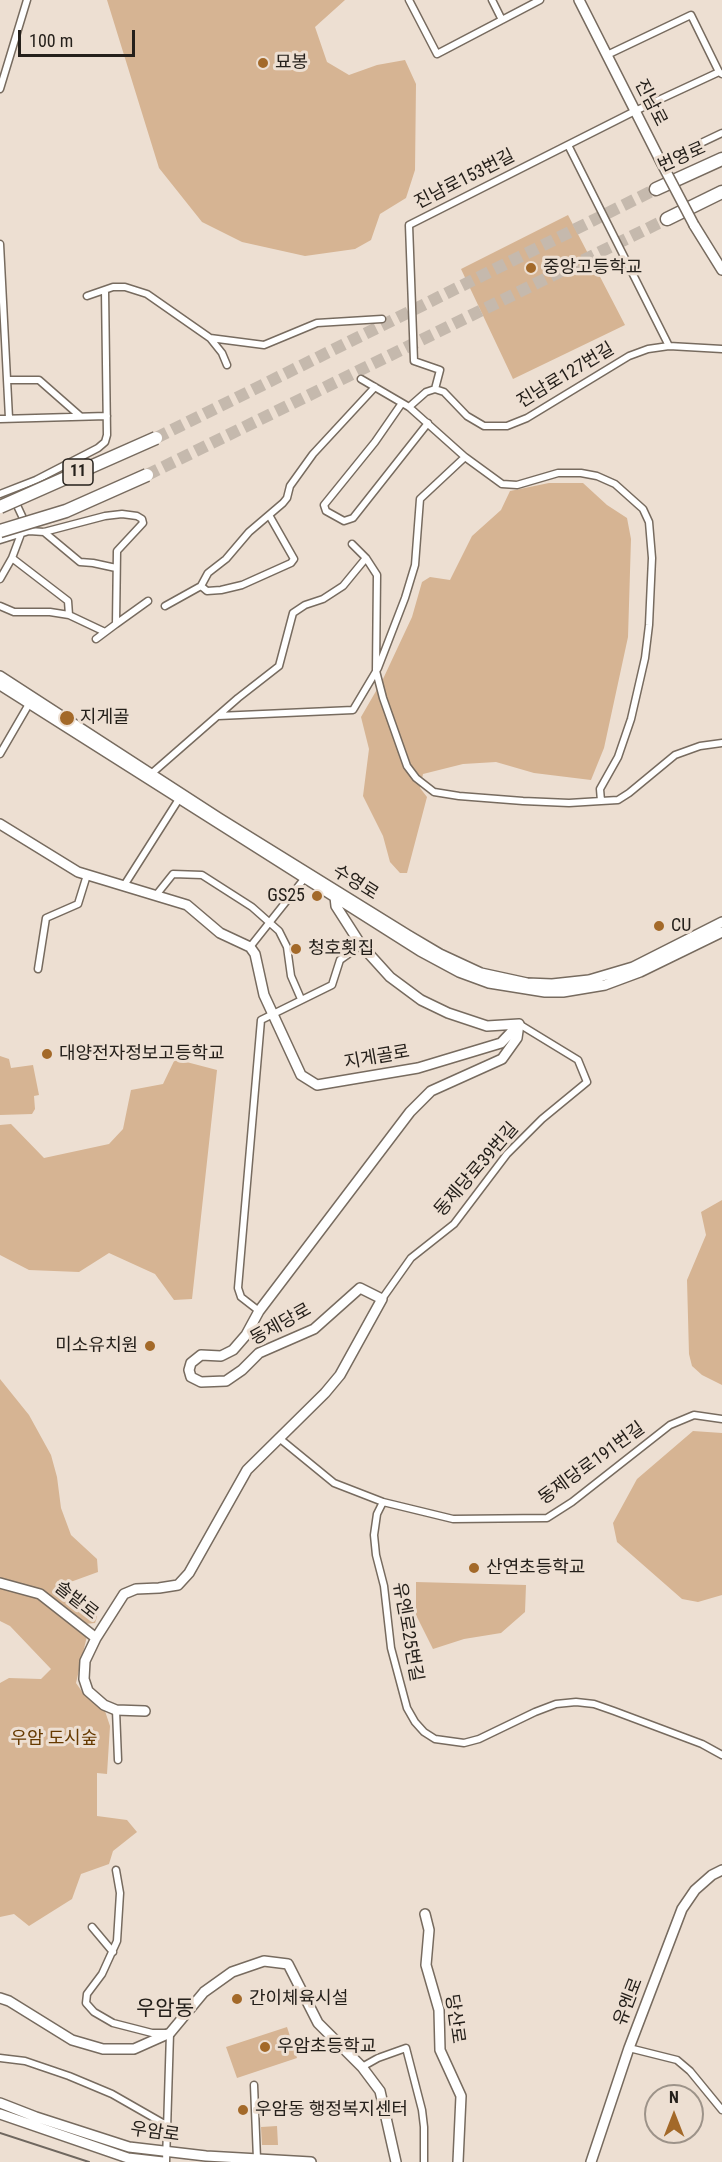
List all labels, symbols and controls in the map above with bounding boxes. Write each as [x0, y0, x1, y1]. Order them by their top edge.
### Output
scale bar [21, 18, 138, 56]
text: 100 m [29, 30, 73, 51]
place label: 묘봉 [275, 52, 308, 74]
marker: 묘봉 [256, 56, 270, 70]
street label: 진남로 [629, 76, 671, 130]
street label: 번영로 [655, 138, 709, 178]
street label: 진남로153번길 [411, 146, 519, 214]
place label: 중앙고등학교 [543, 257, 642, 279]
marker: 중앙고등학교 [524, 261, 538, 275]
street label: 진남로127번길 [514, 339, 618, 413]
road number: 11 [63, 459, 93, 485]
place label: 지게골 [80, 707, 130, 729]
marker: 지게골 [58, 709, 76, 727]
street label: 수영로 [328, 861, 382, 905]
place label: GS25 [267, 885, 305, 907]
marker: GS25 [310, 889, 324, 903]
place label: CU [671, 915, 691, 937]
marker: CU [652, 919, 666, 933]
place label: 청호횟집 [308, 938, 374, 960]
marker: 청호횟집 [289, 942, 303, 956]
street label: 지게골로 [343, 1042, 411, 1074]
place label: 대양전자정보고등학교 [59, 1043, 225, 1065]
marker: 대양전자정보고등학교 [40, 1047, 54, 1061]
street label: 동제당로39번길 [430, 1119, 524, 1221]
street label: 동제당로 [247, 1299, 315, 1351]
place label: 미소유치원 [55, 1335, 138, 1357]
marker: 미소유치원 [143, 1339, 157, 1353]
street label: 동제당로191번길 [535, 1418, 649, 1510]
place label: 산연초등학교 [486, 1557, 585, 1579]
marker: 산연초등학교 [467, 1561, 481, 1575]
street label: 솔밭로 [50, 1577, 102, 1625]
street label: 유엔로25번길 [388, 1581, 426, 1683]
park label: 우암 도시숲 [11, 1728, 97, 1750]
street label: 유엔로 [610, 1975, 648, 2029]
place label: 간이체육시설 [249, 1988, 348, 2010]
marker: 간이체육시설 [230, 1992, 244, 2006]
street label: 당산로 [440, 1993, 468, 2045]
district label: 우암동 [136, 1997, 194, 2023]
place label: 우암초등학교 [277, 2036, 376, 2058]
marker: 우암초등학교 [258, 2040, 272, 2054]
north arrow [644, 2084, 704, 2144]
text: N [669, 2088, 679, 2107]
place label: 우암동 행정복지센터 [255, 2099, 408, 2121]
marker: 우암동 행정복지센터 [236, 2103, 250, 2117]
street label: 우암로 [129, 2119, 181, 2147]

